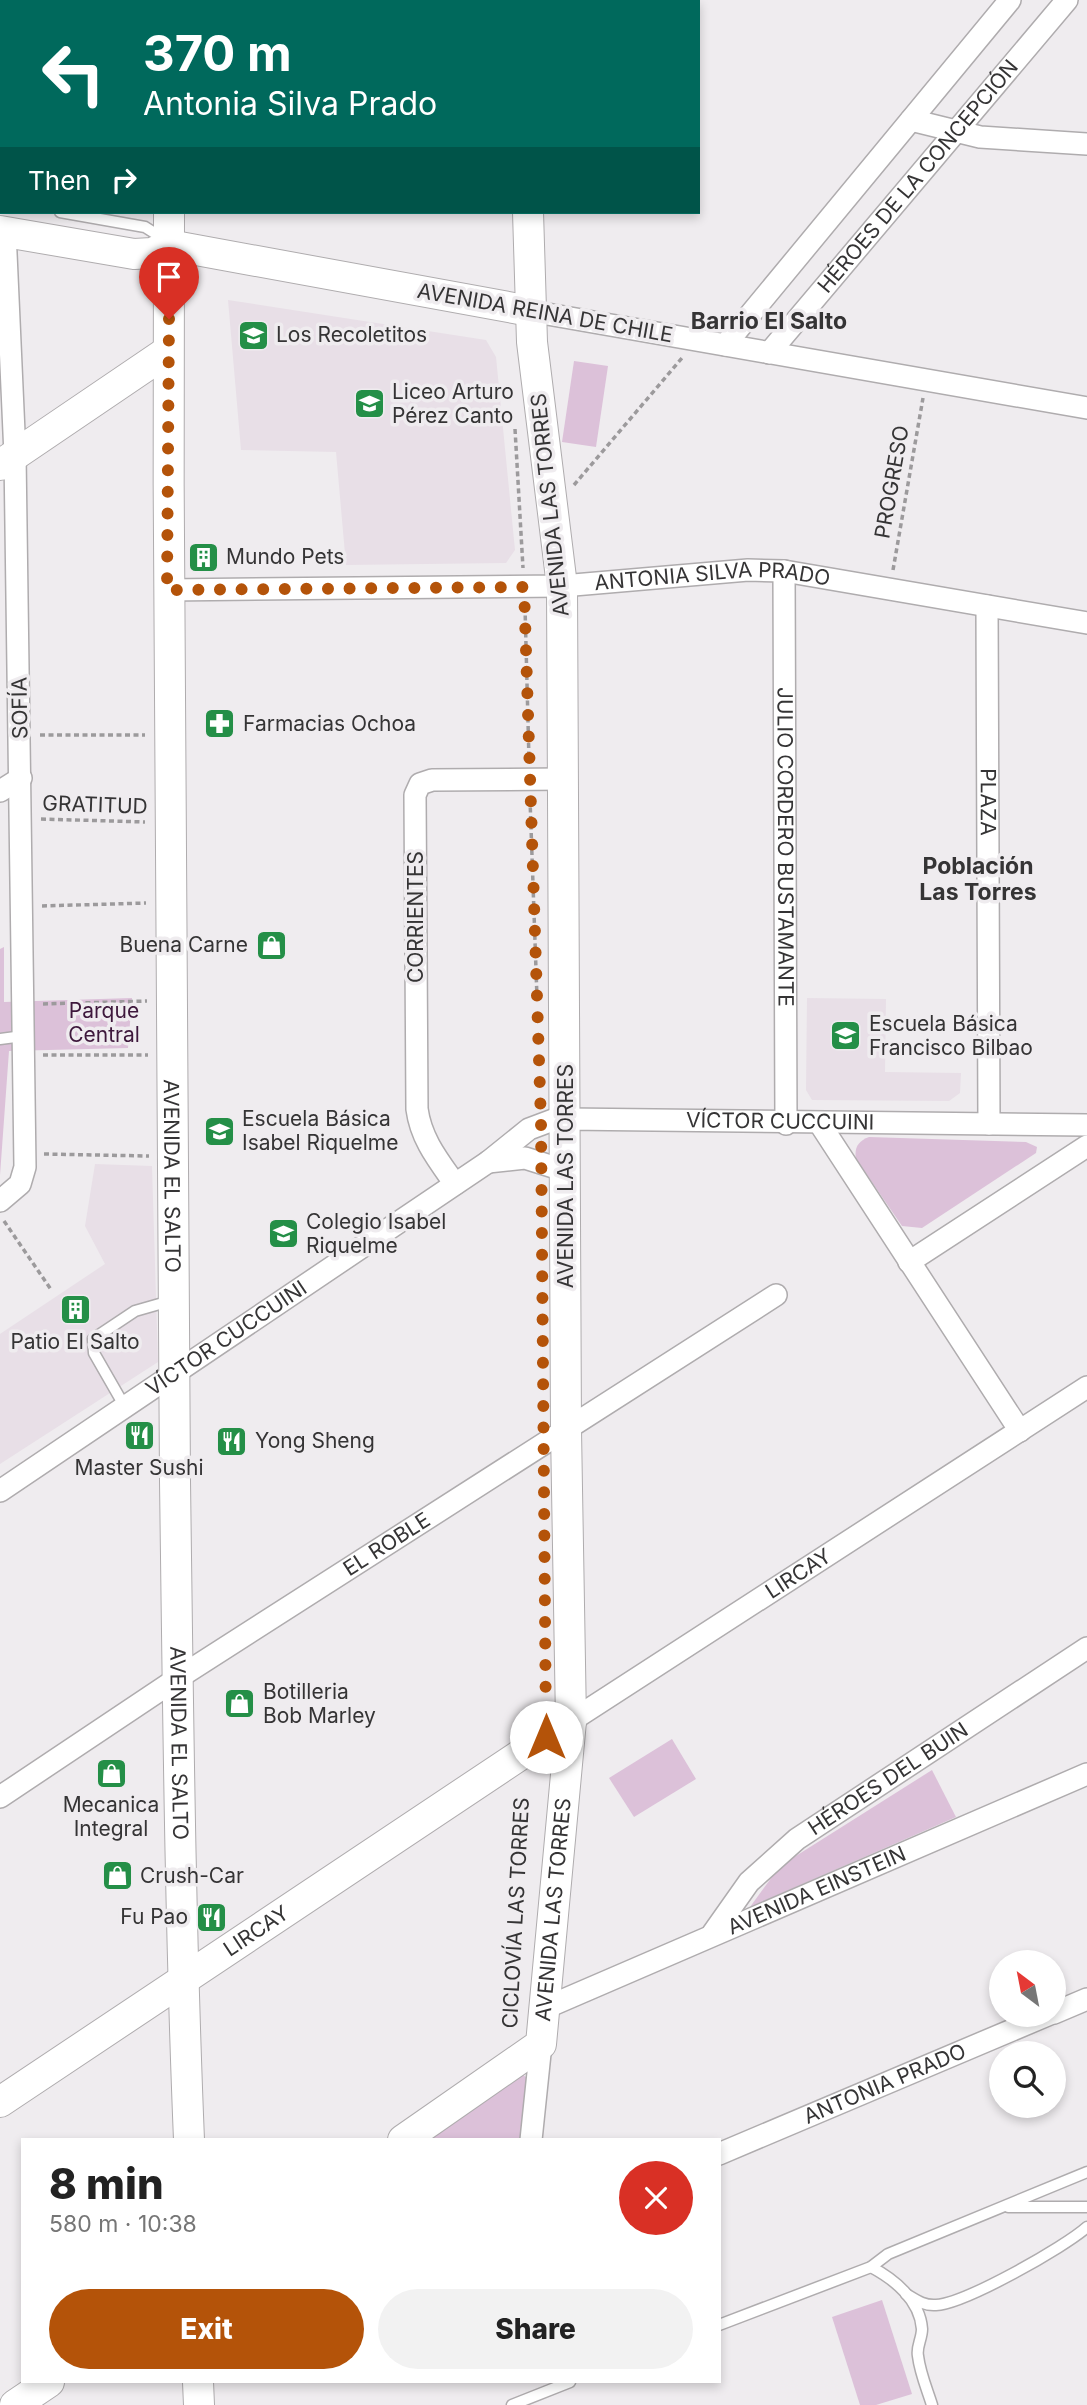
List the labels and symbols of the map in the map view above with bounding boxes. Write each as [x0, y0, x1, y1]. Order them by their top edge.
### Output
street label: HÉROES DE LA CONCEPCIÓN [812, 55, 1023, 298]
pin [139, 247, 199, 319]
street label: AVENIDA REINA DE CHILE [415, 278, 675, 347]
district label: Barrio El Salto [691, 307, 847, 335]
school or university icon: Los Recoletitos [236, 318, 270, 352]
place label: Los Recoletitos [276, 322, 427, 347]
place label: Liceo Arturo Pérez Canto [392, 379, 514, 428]
school or university icon: Liceo Arturo Pérez Canto [352, 387, 386, 421]
street label: AVENIDA LAS TORRES [525, 392, 574, 618]
street label: PROGRESO [869, 423, 914, 540]
building icon: Mundo Pets [186, 540, 220, 574]
place label: Mundo Pets [226, 544, 344, 569]
street label: ANTONIA SILVA PRADO [593, 557, 832, 595]
street label: SOFÍA [5, 677, 33, 739]
street label: JULIO CORDERO BUSTAMANTE [772, 687, 799, 1007]
pharmacy icon: Farmacias Ochoa [203, 707, 237, 741]
place label: Farmacias Ochoa [243, 711, 416, 736]
street label: PLAZA [976, 768, 1001, 836]
street label: GRATITUD [42, 790, 148, 819]
street label: CORRIENTES [403, 851, 428, 983]
district label: Población Las Torres [919, 852, 1037, 906]
shop icon: Buena Carne [254, 928, 288, 962]
place label: Buena Carne [119, 932, 248, 957]
park label: Parque Central [68, 998, 140, 1047]
place label: Escuela Básica Francisco Bilbao [869, 1011, 1033, 1060]
school or university icon: Escuela Básica Francisco Bilbao [829, 1019, 863, 1053]
street label: AVENIDA LAS TORRES [553, 1064, 578, 1288]
street label: AVENIDA EL SALTO [159, 1079, 185, 1273]
place label: Escuela Básica Isabel Riquelme [242, 1106, 398, 1155]
street label: VÍCTOR CUCCUINI [686, 1107, 874, 1135]
school or university icon: Escuela Básica Isabel Riquelme [202, 1114, 236, 1148]
place label: Colegio Isabel Riquelme [306, 1209, 446, 1258]
school or university icon: Colegio Isabel Riquelme [266, 1217, 300, 1251]
street label: VÍCTOR CUCCUINI [141, 1275, 311, 1401]
building icon: Patio El Salto [58, 1293, 92, 1327]
place label: Patio El Salto [10, 1329, 140, 1354]
restaurant icon: Master Sushi [122, 1419, 156, 1453]
restaurant icon: Yong Sheng [215, 1424, 249, 1458]
place label: Yong Sheng [255, 1428, 375, 1453]
place label: Master Sushi [74, 1455, 204, 1480]
street label: EL ROBLE [338, 1507, 435, 1581]
street label: LIRCAY [761, 1543, 836, 1604]
street label: AVENIDA EL SALTO [165, 1646, 193, 1840]
place label: Botilleria Bob Marley [263, 1679, 376, 1728]
shop icon: Botilleria Bob Marley [223, 1687, 257, 1721]
position arrow [509, 1700, 583, 1774]
street label: HÉROES DEL BUIN [803, 1717, 973, 1840]
shop icon: Mecanica Integral [94, 1756, 128, 1790]
place label: Mecanica Integral [63, 1792, 159, 1841]
street label: CICLOVÍA LAS TORRES [496, 1797, 534, 2029]
street label: AVENIDA LAS TORRES [530, 1797, 576, 2023]
street label: AVENIDA EINSTEIN [724, 1841, 910, 1940]
shop icon: Crush-Car [100, 1859, 134, 1893]
place label: Crush-Car [140, 1863, 244, 1888]
restaurant icon: Fu Pao [194, 1900, 228, 1934]
street label: LIRCAY [219, 1900, 293, 1961]
place label: Fu Pao [120, 1904, 188, 1929]
north arrow [989, 1950, 1066, 2026]
street label: ANTONIA PRADO [800, 2038, 970, 2129]

